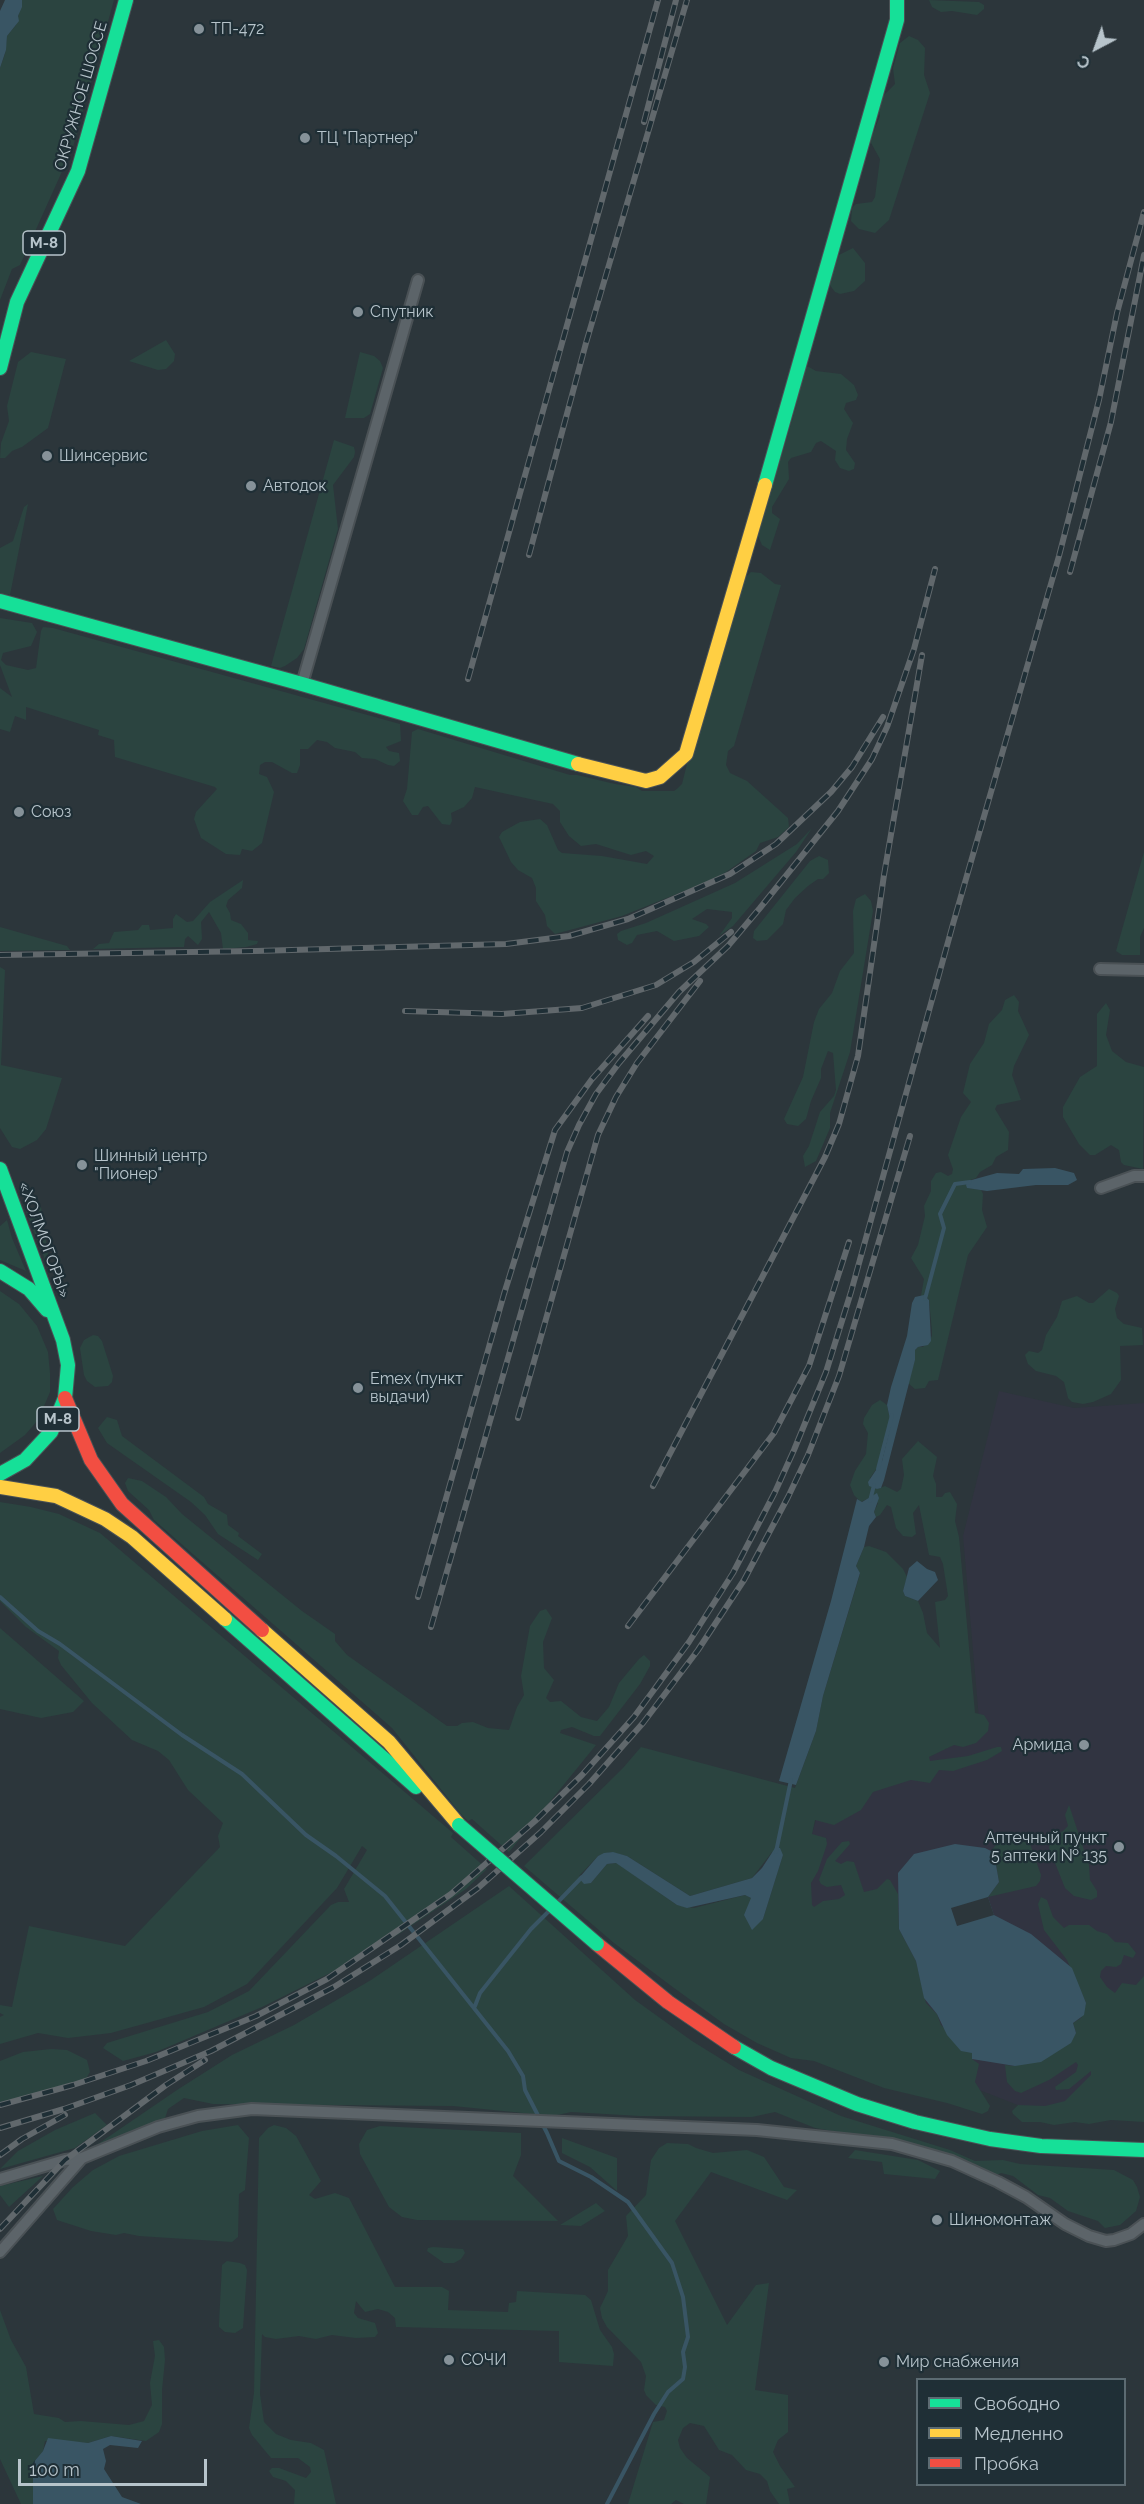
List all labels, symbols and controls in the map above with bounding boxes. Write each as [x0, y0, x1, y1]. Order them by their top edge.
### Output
north arrow [1066, 18, 1126, 78]
street label: ОКРУЖНОЕ ШОССЕ [51, 19, 111, 173]
place label: ТП-472 [211, 19, 264, 39]
marker: ТП-472 [192, 22, 206, 36]
text: С [1073, 51, 1094, 73]
place label: ТЦ "Партнер" [317, 128, 418, 148]
marker: ТЦ "Партнер" [298, 131, 312, 145]
road number: М-8 [23, 231, 65, 255]
place label: Спутник [370, 302, 434, 322]
marker: Спутник [351, 305, 365, 319]
place label: Шинсервис [59, 446, 148, 466]
marker: Шинсервис [40, 449, 54, 463]
place label: Автодок [263, 476, 327, 496]
marker: Автодок [244, 479, 258, 493]
place label: Союз [31, 802, 71, 822]
marker: Союз [12, 805, 26, 819]
place label: Шинный центр "Пионер" [94, 1146, 207, 1184]
marker: Шинный центр "Пионер" [75, 1158, 89, 1172]
street label: «ХОЛМОГОРЫ» [14, 1179, 74, 1301]
place label: Emex (пункт выдачи) [370, 1369, 463, 1407]
marker: Emex (пункт выдачи) [351, 1381, 365, 1395]
road number: М-8 [37, 1407, 79, 1431]
place label: Армида [1013, 1735, 1072, 1755]
marker: Армида [1077, 1738, 1091, 1752]
place label: Аптечный пункт 5 аптеки № 135 [985, 1828, 1107, 1866]
marker: Аптечный пункт 5 аптеки № 135 [1112, 1840, 1126, 1854]
place label: Шиномонтаж [949, 2210, 1052, 2230]
marker: Шиномонтаж [930, 2213, 944, 2227]
place label: СОЧИ [461, 2350, 506, 2370]
place label: Мир снабжения [896, 2352, 1019, 2372]
marker: СОЧИ [442, 2353, 456, 2367]
marker: Мир снабжения [877, 2355, 891, 2369]
legend [916, 2378, 1126, 2486]
text: Свободно [974, 2393, 1060, 2414]
text: Медленно [974, 2423, 1063, 2444]
scale bar [21, 2447, 210, 2485]
text: Пробка [974, 2453, 1039, 2474]
text: 100 m [29, 2459, 80, 2480]

